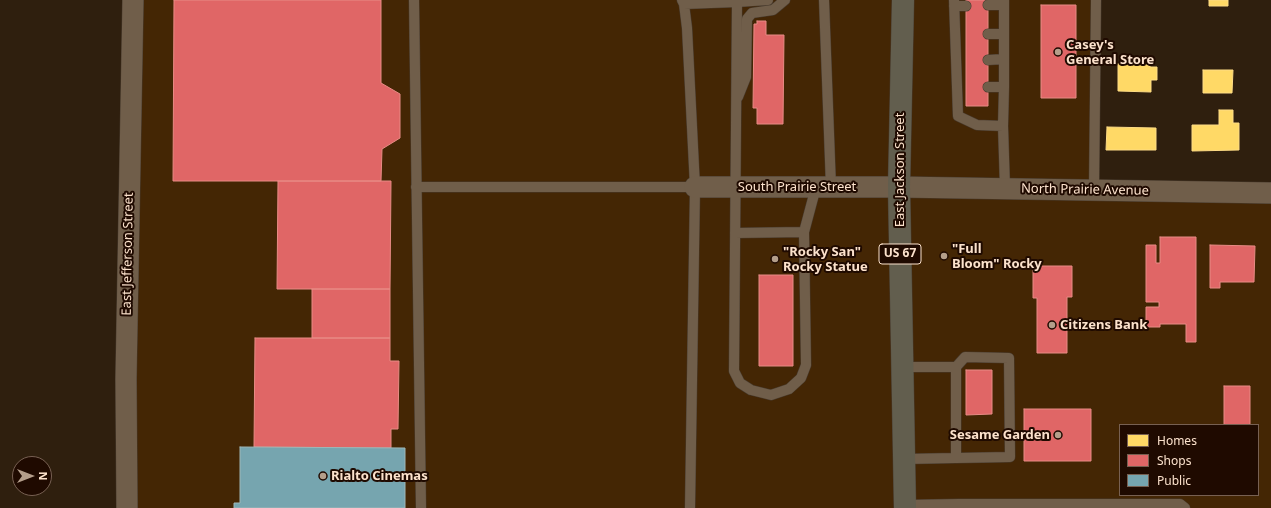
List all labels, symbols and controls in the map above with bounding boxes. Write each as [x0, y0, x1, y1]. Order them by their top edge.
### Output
place label: Casey's General Store [1066, 37, 1154, 68]
marker: Casey's General Store [1053, 47, 1063, 57]
street label: East Jackson Street [892, 113, 908, 227]
street label: South Prairie Street [738, 179, 856, 195]
street label: North Prairie Avenue [1021, 181, 1149, 199]
street label: East Jefferson Street [119, 192, 137, 316]
place label: "Full Bloom" Rocky [952, 241, 1042, 272]
place label: "Rocky San" Rocky Statue [783, 244, 868, 275]
road number: US 67 [879, 244, 921, 264]
marker: "Full Bloom" Rocky [939, 251, 949, 261]
marker: "Rocky San" Rocky Statue [770, 254, 780, 264]
place label: Citizens Bank [1060, 317, 1147, 333]
marker: Citizens Bank [1047, 320, 1057, 330]
legend [1119, 424, 1259, 496]
place label: Sesame Garden [950, 427, 1050, 443]
marker: Sesame Garden [1053, 430, 1063, 440]
text: Homes [1157, 432, 1197, 449]
text: Shops [1157, 452, 1191, 469]
north arrow [12, 456, 52, 496]
place label: Rialto Cinemas [331, 468, 428, 484]
marker: Rialto Cinemas [318, 471, 328, 481]
text: N [36, 472, 51, 480]
text: Public [1157, 472, 1191, 489]

